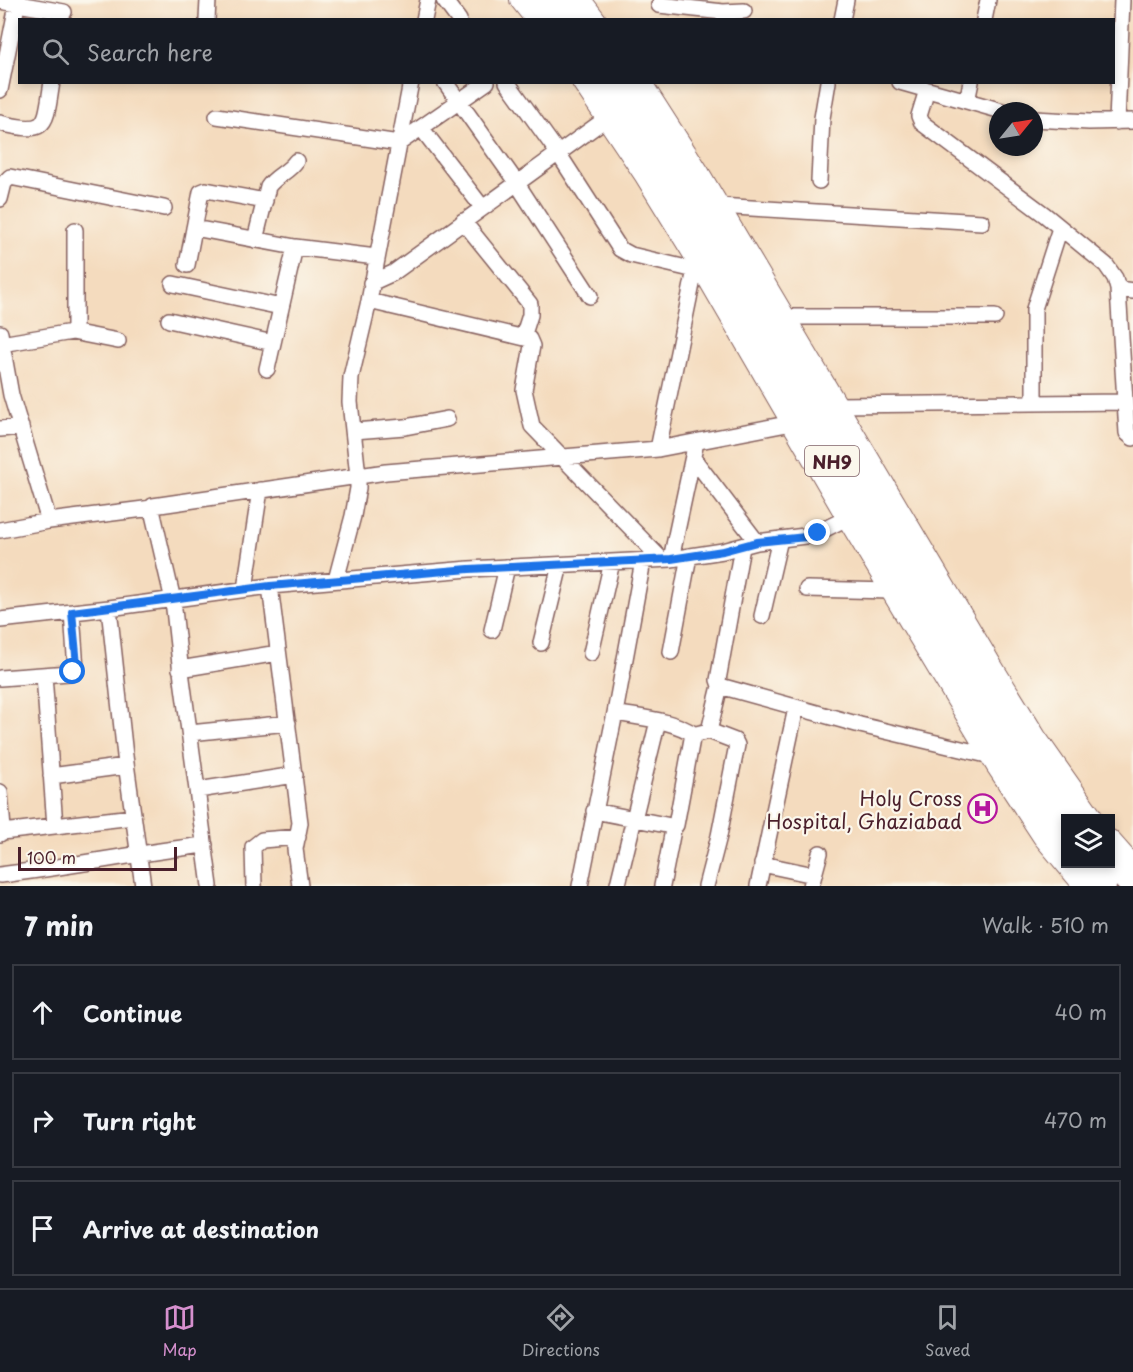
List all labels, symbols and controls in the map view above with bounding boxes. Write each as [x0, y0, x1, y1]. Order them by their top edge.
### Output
search box [18, 18, 1115, 84]
icon: search [39, 35, 72, 68]
text: Search here [87, 35, 213, 68]
north arrow [989, 102, 1043, 156]
road number: NH9 [805, 446, 859, 476]
route end [804, 519, 830, 545]
route start [59, 658, 85, 684]
place label: Holy Cross Hospital, Ghaziabad [766, 783, 962, 836]
hospital icon: Holy Cross Hospital, Ghaziabad [967, 793, 999, 825]
map controls [1061, 814, 1115, 868]
button: layers [1061, 814, 1115, 868]
scale bar [18, 844, 177, 872]
text: 100 m [27, 845, 76, 869]
text: 7 min [24, 906, 94, 945]
text: Walk · 510 m [982, 910, 1109, 940]
icon: ahead [26, 996, 59, 1029]
text: Continue [83, 996, 182, 1029]
text: 40 m [1055, 997, 1107, 1027]
icon: right [26, 1104, 59, 1137]
text: Turn right [83, 1104, 196, 1137]
text: 470 m [1044, 1105, 1107, 1135]
icon: arrive [26, 1212, 59, 1245]
text: Arrive at destination [83, 1212, 319, 1245]
tab: Map [163, 1301, 197, 1361]
tab: Directions [522, 1301, 600, 1361]
tab: Saved [925, 1301, 970, 1361]

